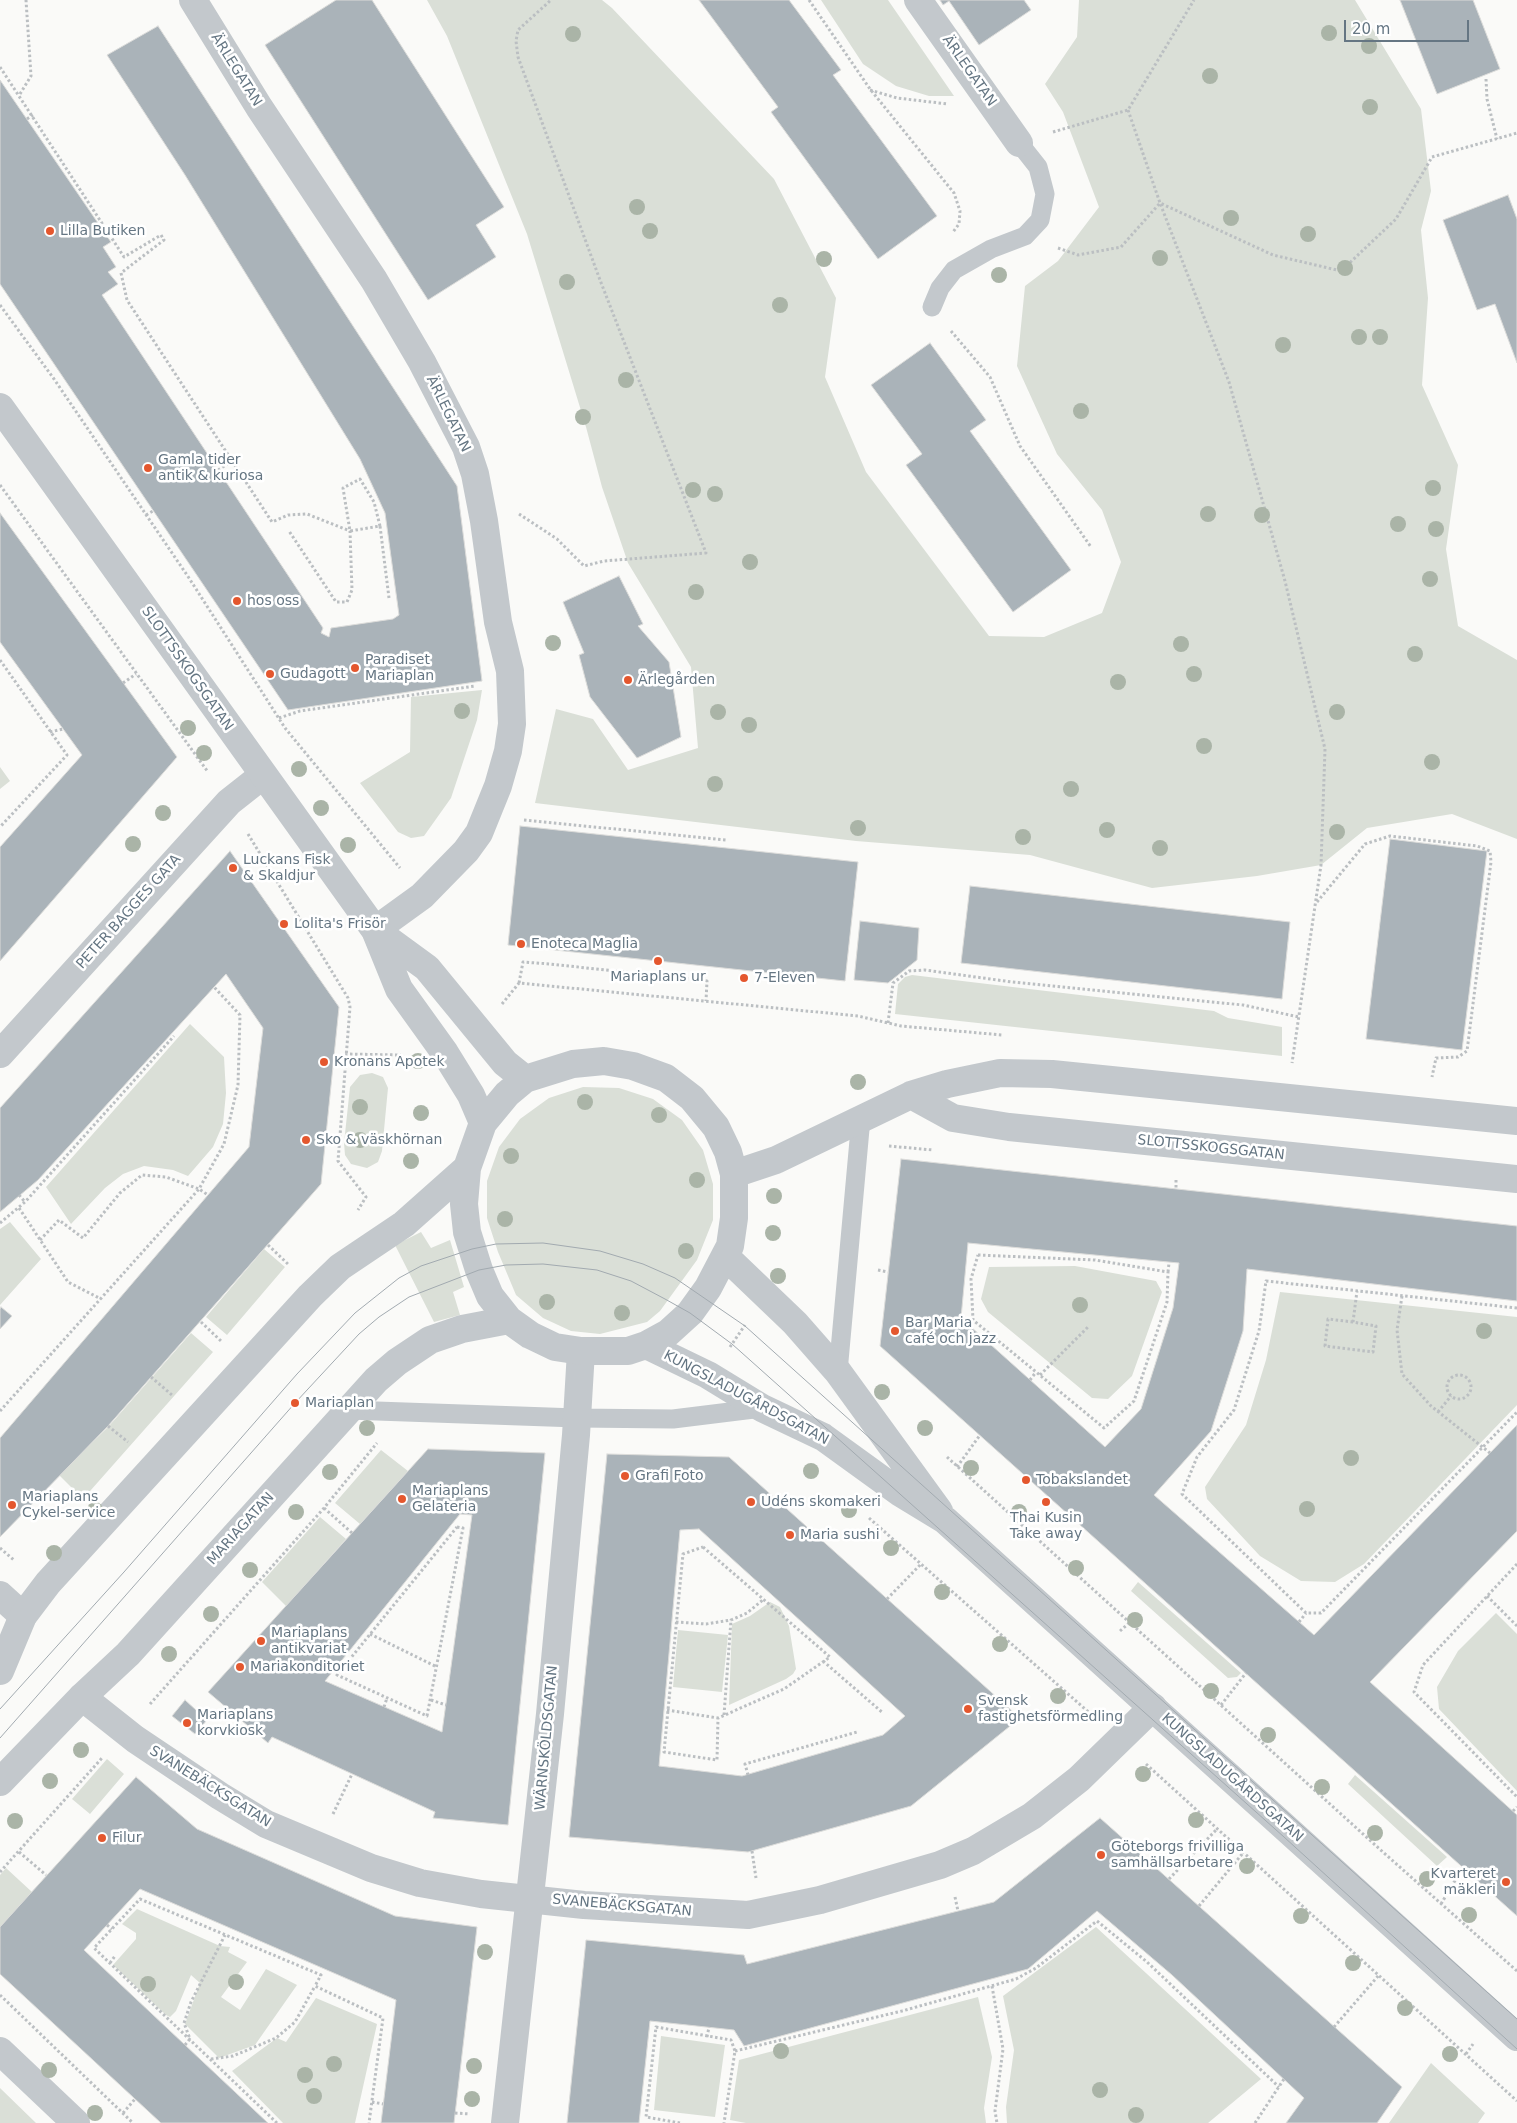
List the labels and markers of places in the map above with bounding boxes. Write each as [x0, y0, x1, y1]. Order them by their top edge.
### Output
place label: Lilla Butiken [60, 223, 145, 239]
marker: Lilla Butiken [44, 225, 56, 237]
place label: Gamla tider antik & kuriosa [158, 452, 263, 484]
marker: Gamla tider antik & kuriosa [142, 462, 154, 474]
place label: hos oss [247, 593, 299, 609]
marker: hos oss [231, 595, 243, 607]
place label: Paradiset Mariaplan [365, 652, 434, 684]
marker: Paradiset Mariaplan [349, 662, 361, 674]
place label: Gudagott [280, 666, 346, 682]
marker: Gudagott [264, 668, 276, 680]
place label: Ärlegården [638, 672, 715, 688]
marker: Ärlegården [622, 674, 634, 686]
place label: Luckans Fisk & Skaldjur [243, 852, 331, 884]
marker: Luckans Fisk & Skaldjur [227, 862, 239, 874]
place label: Lolita's Frisör [294, 916, 386, 932]
marker: Lolita's Frisör [278, 918, 290, 930]
place label: Enoteca Maglia [531, 936, 638, 952]
marker: Enoteca Maglia [515, 938, 527, 950]
marker: Mariaplans ur [652, 955, 664, 967]
place label: Mariaplans ur [610, 969, 706, 985]
place label: 7-Eleven [754, 970, 815, 986]
marker: 7-Eleven [738, 972, 750, 984]
place label: Kronans Apotek [334, 1054, 445, 1070]
marker: Kronans Apotek [318, 1056, 330, 1068]
place label: Sko & väskhörnan [316, 1132, 442, 1148]
marker: Sko & väskhörnan [300, 1134, 312, 1146]
place label: Bar Maria café och jazz [905, 1315, 996, 1348]
marker: Bar Maria café och jazz [889, 1325, 901, 1337]
place label: Mariaplan [305, 1395, 374, 1411]
marker: Mariaplan [289, 1397, 301, 1409]
place label: Grafi Foto [635, 1468, 704, 1484]
marker: Grafi Foto [619, 1470, 631, 1482]
place label: Tobakslandet [1036, 1472, 1128, 1488]
marker: Tobakslandet [1020, 1474, 1032, 1486]
place label: Mariaplans Gelateria [412, 1483, 488, 1515]
place label: Mariaplans Cykel-service [22, 1489, 115, 1521]
marker: Mariaplans Gelateria [396, 1493, 408, 1505]
place label: Udéns skomakeri [761, 1494, 881, 1510]
marker: Udéns skomakeri [745, 1496, 757, 1508]
marker: Thai Kusin Take away [1040, 1496, 1052, 1508]
marker: Mariaplans Cykel-service [6, 1499, 18, 1511]
place label: Thai Kusin Take away [1010, 1510, 1082, 1542]
place label: Maria sushi [800, 1527, 880, 1543]
marker: Maria sushi [784, 1529, 796, 1541]
place label: Mariaplans antikvariat [271, 1625, 347, 1658]
marker: Mariaplans antikvariat [255, 1635, 267, 1647]
place label: Mariakonditoriet [250, 1659, 365, 1675]
marker: Mariakonditoriet [234, 1661, 246, 1673]
place label: Svensk fastighetsförmedling [978, 1693, 1123, 1725]
marker: Svensk fastighetsförmedling [962, 1703, 974, 1715]
place label: Mariaplans korvkiosk [197, 1707, 273, 1740]
marker: Mariaplans korvkiosk [181, 1717, 193, 1729]
place label: Filur [112, 1830, 141, 1846]
marker: Filur [96, 1832, 108, 1844]
place label: Göteborgs frivilliga samhällsarbetare [1111, 1839, 1244, 1871]
marker: Göteborgs frivilliga samhällsarbetare [1095, 1849, 1107, 1861]
place label: Kvarteret mäkleri [1431, 1866, 1496, 1898]
marker: Kvarteret mäkleri [1500, 1876, 1512, 1888]

